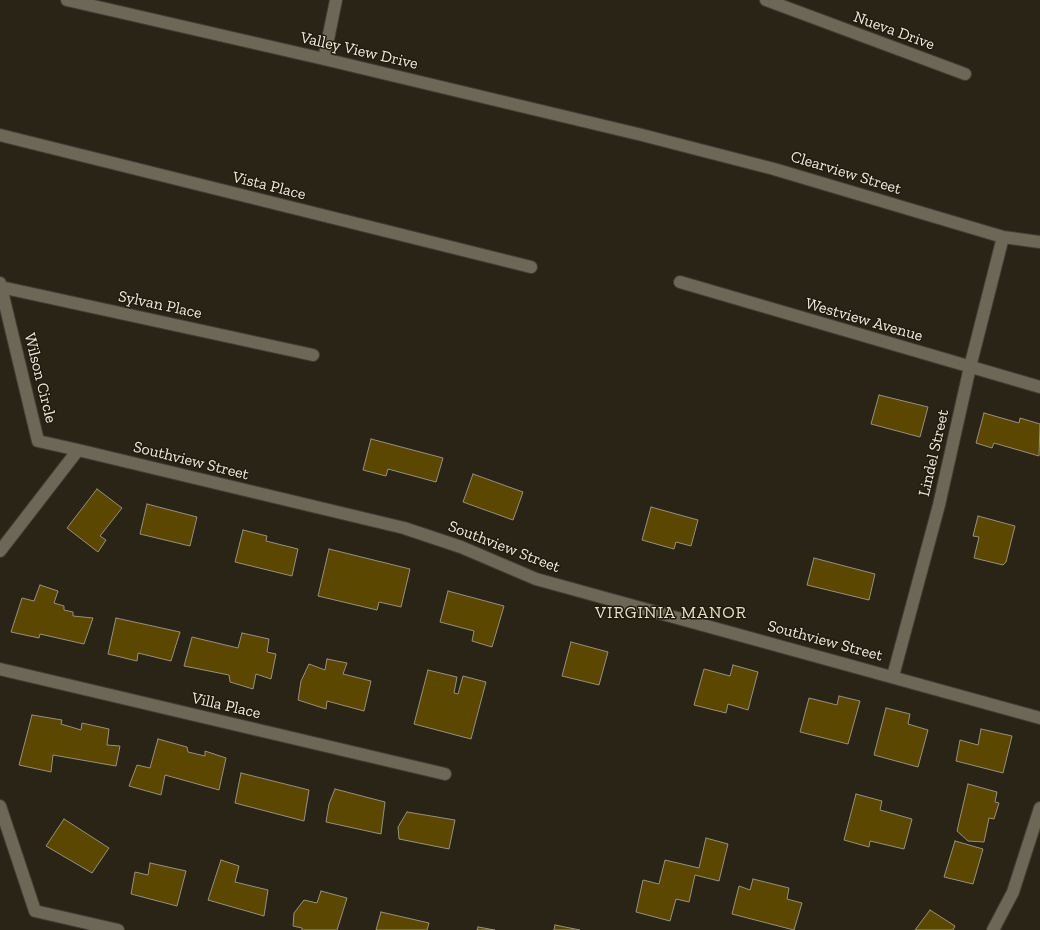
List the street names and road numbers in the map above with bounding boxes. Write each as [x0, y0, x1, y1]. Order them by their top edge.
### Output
street label: Nueva Drive [851, 7, 937, 55]
street label: Valley View Drive [298, 28, 420, 74]
street label: Clearview Street [788, 147, 904, 199]
street label: Vista Place [230, 168, 308, 204]
street label: Sylvan Place [116, 287, 204, 323]
street label: Westview Avenue [803, 294, 925, 346]
street label: Wilson Circle [20, 331, 60, 425]
street label: Lindel Street [915, 408, 953, 498]
street label: Southview Street [131, 437, 251, 485]
street label: Southview Street [445, 517, 563, 577]
street label: Southview Street [765, 616, 885, 666]
street label: Villa Place [190, 689, 262, 723]

